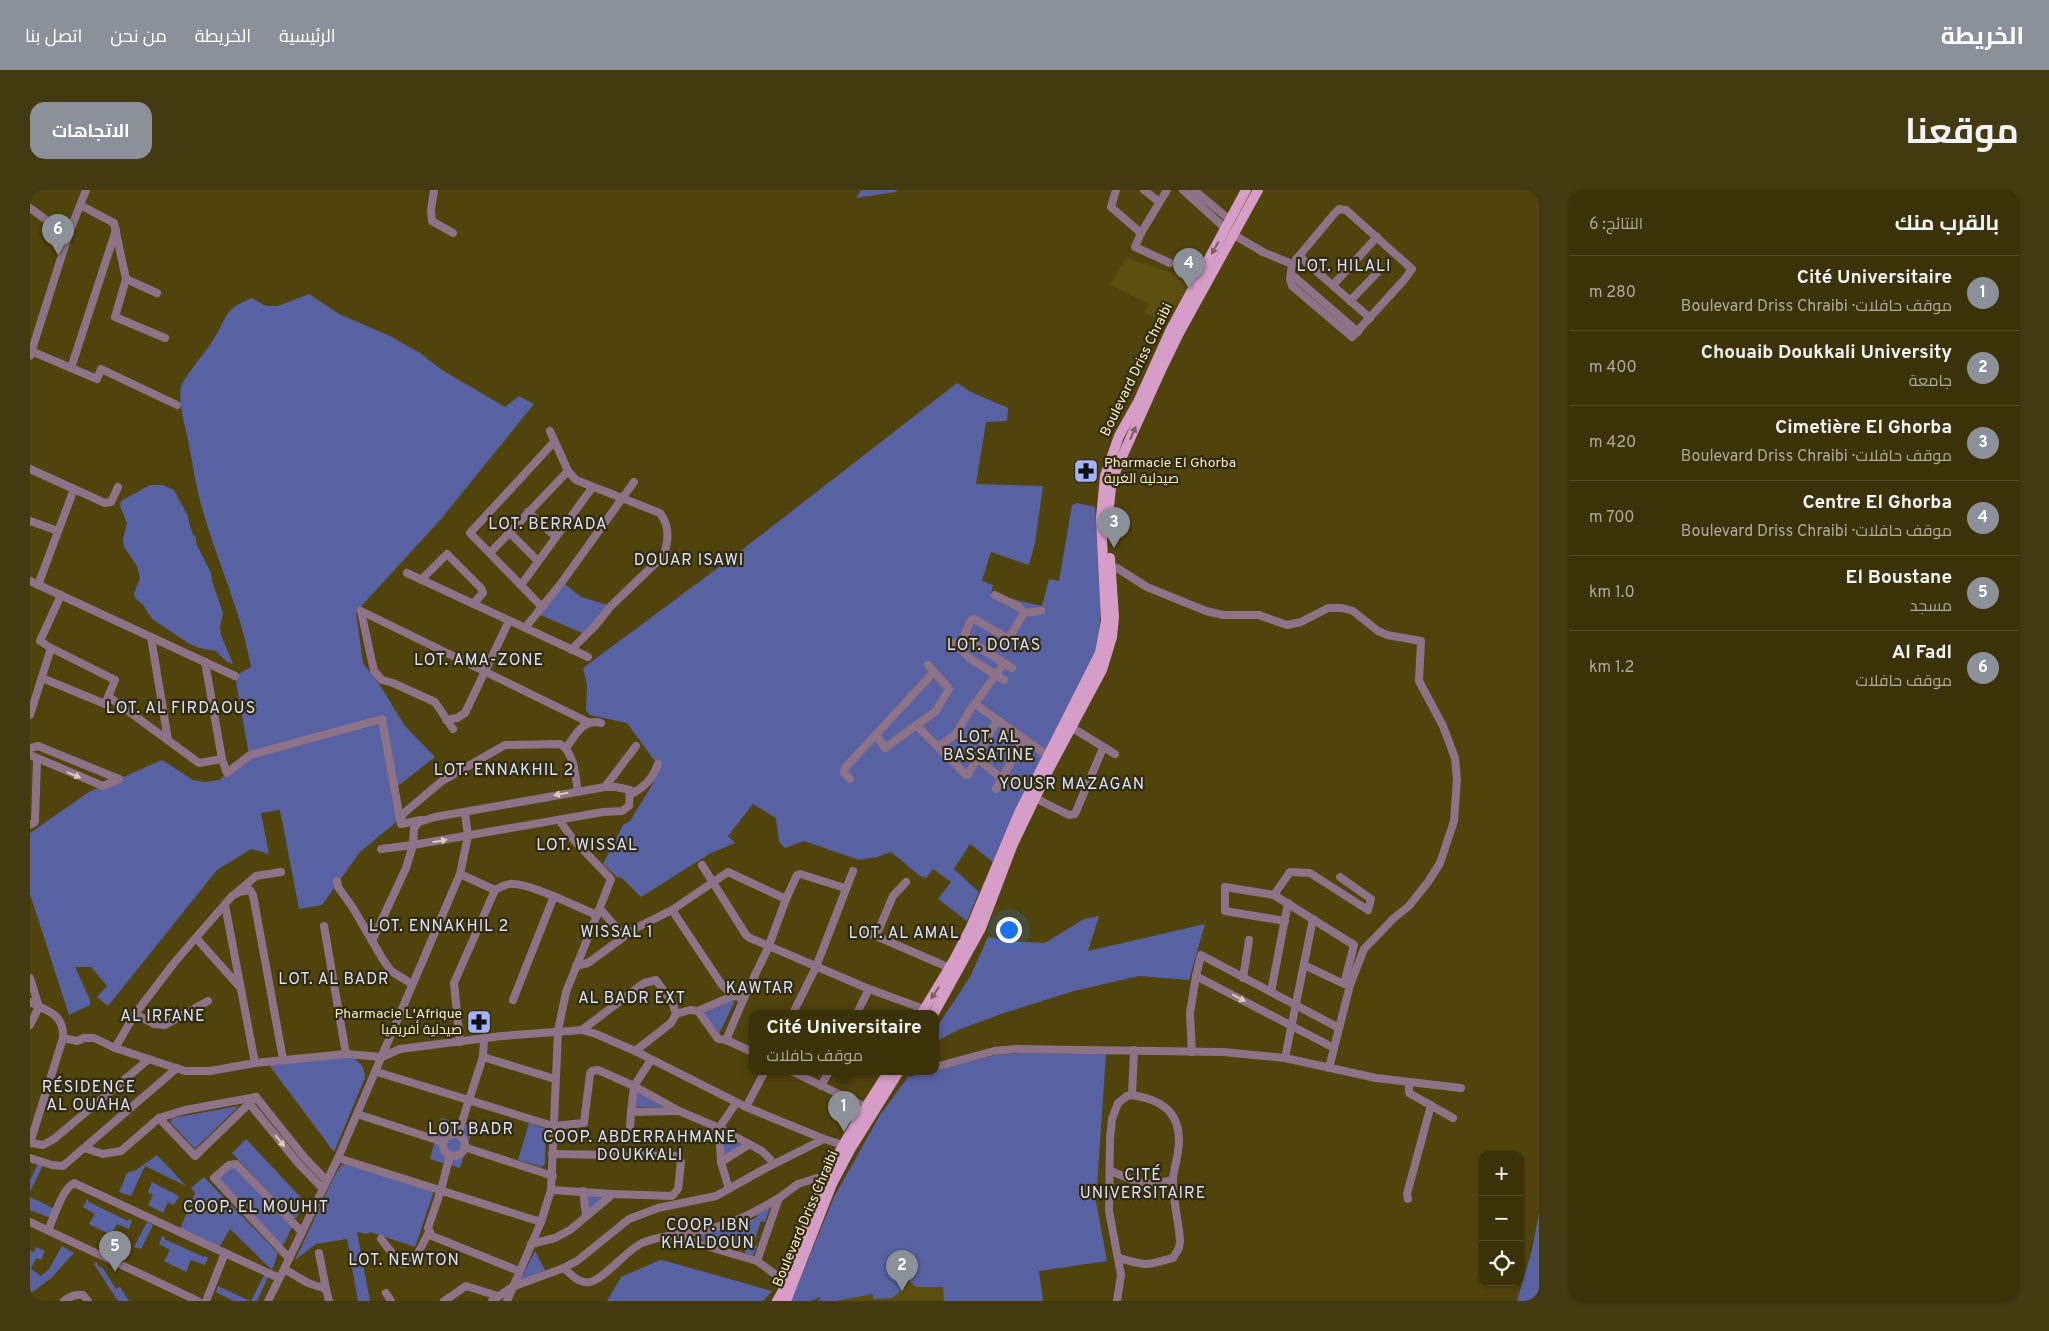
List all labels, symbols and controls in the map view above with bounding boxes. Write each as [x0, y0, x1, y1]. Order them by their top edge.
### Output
text: الخريطة [1941, 23, 2024, 53]
text: اتصل بنا [25, 26, 82, 49]
text: من نحن [110, 26, 167, 49]
text: الخريطة [195, 26, 251, 49]
text: الرئيسية [279, 26, 336, 49]
button: الاتجاهات [30, 102, 152, 159]
text: موقعنا [1905, 112, 2019, 156]
text: بالقرب منك [1895, 211, 1999, 238]
pin: 6 [42, 214, 74, 255]
text: النتائج: 6 [1589, 215, 1643, 235]
one-way arrow [1211, 242, 1220, 255]
pin: 4 [1173, 248, 1205, 289]
district label: LOT. HILALI [1297, 257, 1391, 277]
text: Cité Universitaire [1797, 266, 1952, 290]
text: 280 m [1589, 283, 1636, 303]
text: 1 [1980, 283, 1986, 303]
text: موقف حافلات · Boulevard Driss Chraibi [1681, 297, 1952, 317]
street label: Boulevard Driss Chraibi [1097, 301, 1177, 439]
text: Chouaib Doukkali University [1701, 341, 1952, 365]
text: 400 m [1589, 358, 1637, 378]
text: 2 [1978, 358, 1988, 378]
text: جامعة [1909, 372, 1952, 392]
text: Cimetière El Ghorba [1775, 416, 1952, 440]
one-way arrow [1129, 426, 1137, 440]
text: 420 m [1589, 433, 1636, 453]
text: 3 [1978, 433, 1988, 453]
text: موقف حافلات · Boulevard Driss Chraibi [1681, 447, 1952, 467]
place label: Pharmacie El Ghorba صيدلية الغربة [1104, 455, 1236, 488]
pharmacy icon: Pharmacie El Ghorba صيدلية الغربة [1073, 458, 1099, 484]
text: Centre El Ghorba [1802, 491, 1952, 515]
pin: 3 [1098, 507, 1130, 548]
text: 700 m [1589, 508, 1635, 528]
text: 4 [1978, 508, 1988, 528]
district label: LOT. BERRADA [488, 515, 608, 535]
text: موقف حافلات · Boulevard Driss Chraibi [1681, 522, 1952, 542]
district label: DOUAR ISAWI [634, 551, 744, 571]
text: El Boustane [1846, 566, 1952, 590]
text: 1.0 km [1589, 583, 1635, 603]
text: 5 [1978, 583, 1988, 603]
text: مسجد [1910, 597, 1952, 617]
district label: LOT. DOTAS [947, 636, 1041, 656]
text: Al Fadl [1892, 641, 1952, 665]
district label: LOT. AMA-ZONE [414, 651, 544, 671]
text: 1.2 km [1589, 658, 1634, 678]
text: 6 [1978, 658, 1988, 678]
text: موقف حافلات [1855, 672, 1952, 692]
district label: LOT. AL FIRDAOUS [106, 699, 256, 719]
district label: LOT. AL BASSATINE [943, 728, 1035, 766]
district label: LOT. ENNAKHIL 2 [434, 761, 574, 781]
one-way arrow [67, 771, 82, 779]
district label: YOUSR MAZAGAN [999, 775, 1145, 795]
one-way arrow [553, 791, 569, 799]
one-way arrow [433, 836, 449, 844]
district label: LOT. WISSAL [536, 836, 638, 856]
district label: LOT. ENNAKHIL 2 [369, 917, 509, 937]
your location [996, 917, 1022, 943]
district label: WISSAL 1 [580, 923, 654, 943]
district label: LOT. AL AMAL [848, 924, 960, 944]
district label: LOT. AL BADR [278, 970, 390, 990]
district label: KAWTAR [726, 979, 794, 999]
one-way arrow [930, 986, 939, 1000]
district label: AL BADR EXT [578, 989, 686, 1009]
one-way arrow [1232, 994, 1246, 1002]
place label: Pharmacie L'Afrique صيدلية أفريقيا [334, 1006, 462, 1039]
district label: AL IRFANE [120, 1007, 206, 1027]
pharmacy icon: Pharmacie L'Afrique صيدلية أفريقيا [466, 1009, 492, 1035]
popup [749, 1010, 939, 1075]
text: Cité Universitaire [766, 1016, 922, 1040]
text: موقف حافلات [766, 1047, 863, 1067]
district label: RÉSIDENCE AL OUAHA [42, 1076, 136, 1116]
pin: 1 [828, 1091, 860, 1132]
district label: LOT. BADR [428, 1120, 514, 1140]
district label: COOP. ABDERRAHMANE DOUKKALI [543, 1128, 737, 1166]
one-way arrow [275, 1134, 286, 1147]
street label: Boulevard Driss Chraibi [770, 1148, 842, 1290]
map controls [1479, 1151, 1524, 1286]
button: + [1479, 1151, 1524, 1196]
district label: CITÉ UNIVERSITAIRE [1080, 1164, 1206, 1204]
button: − [1479, 1196, 1524, 1241]
district label: COOP. EL MOUHIT [183, 1198, 329, 1218]
district label: COOP. IBN KHALDOUN [661, 1216, 755, 1254]
pin: 5 [99, 1231, 131, 1272]
button: locate [1479, 1241, 1524, 1286]
pin: 2 [886, 1250, 918, 1291]
district label: LOT. NEWTON [348, 1251, 460, 1271]

